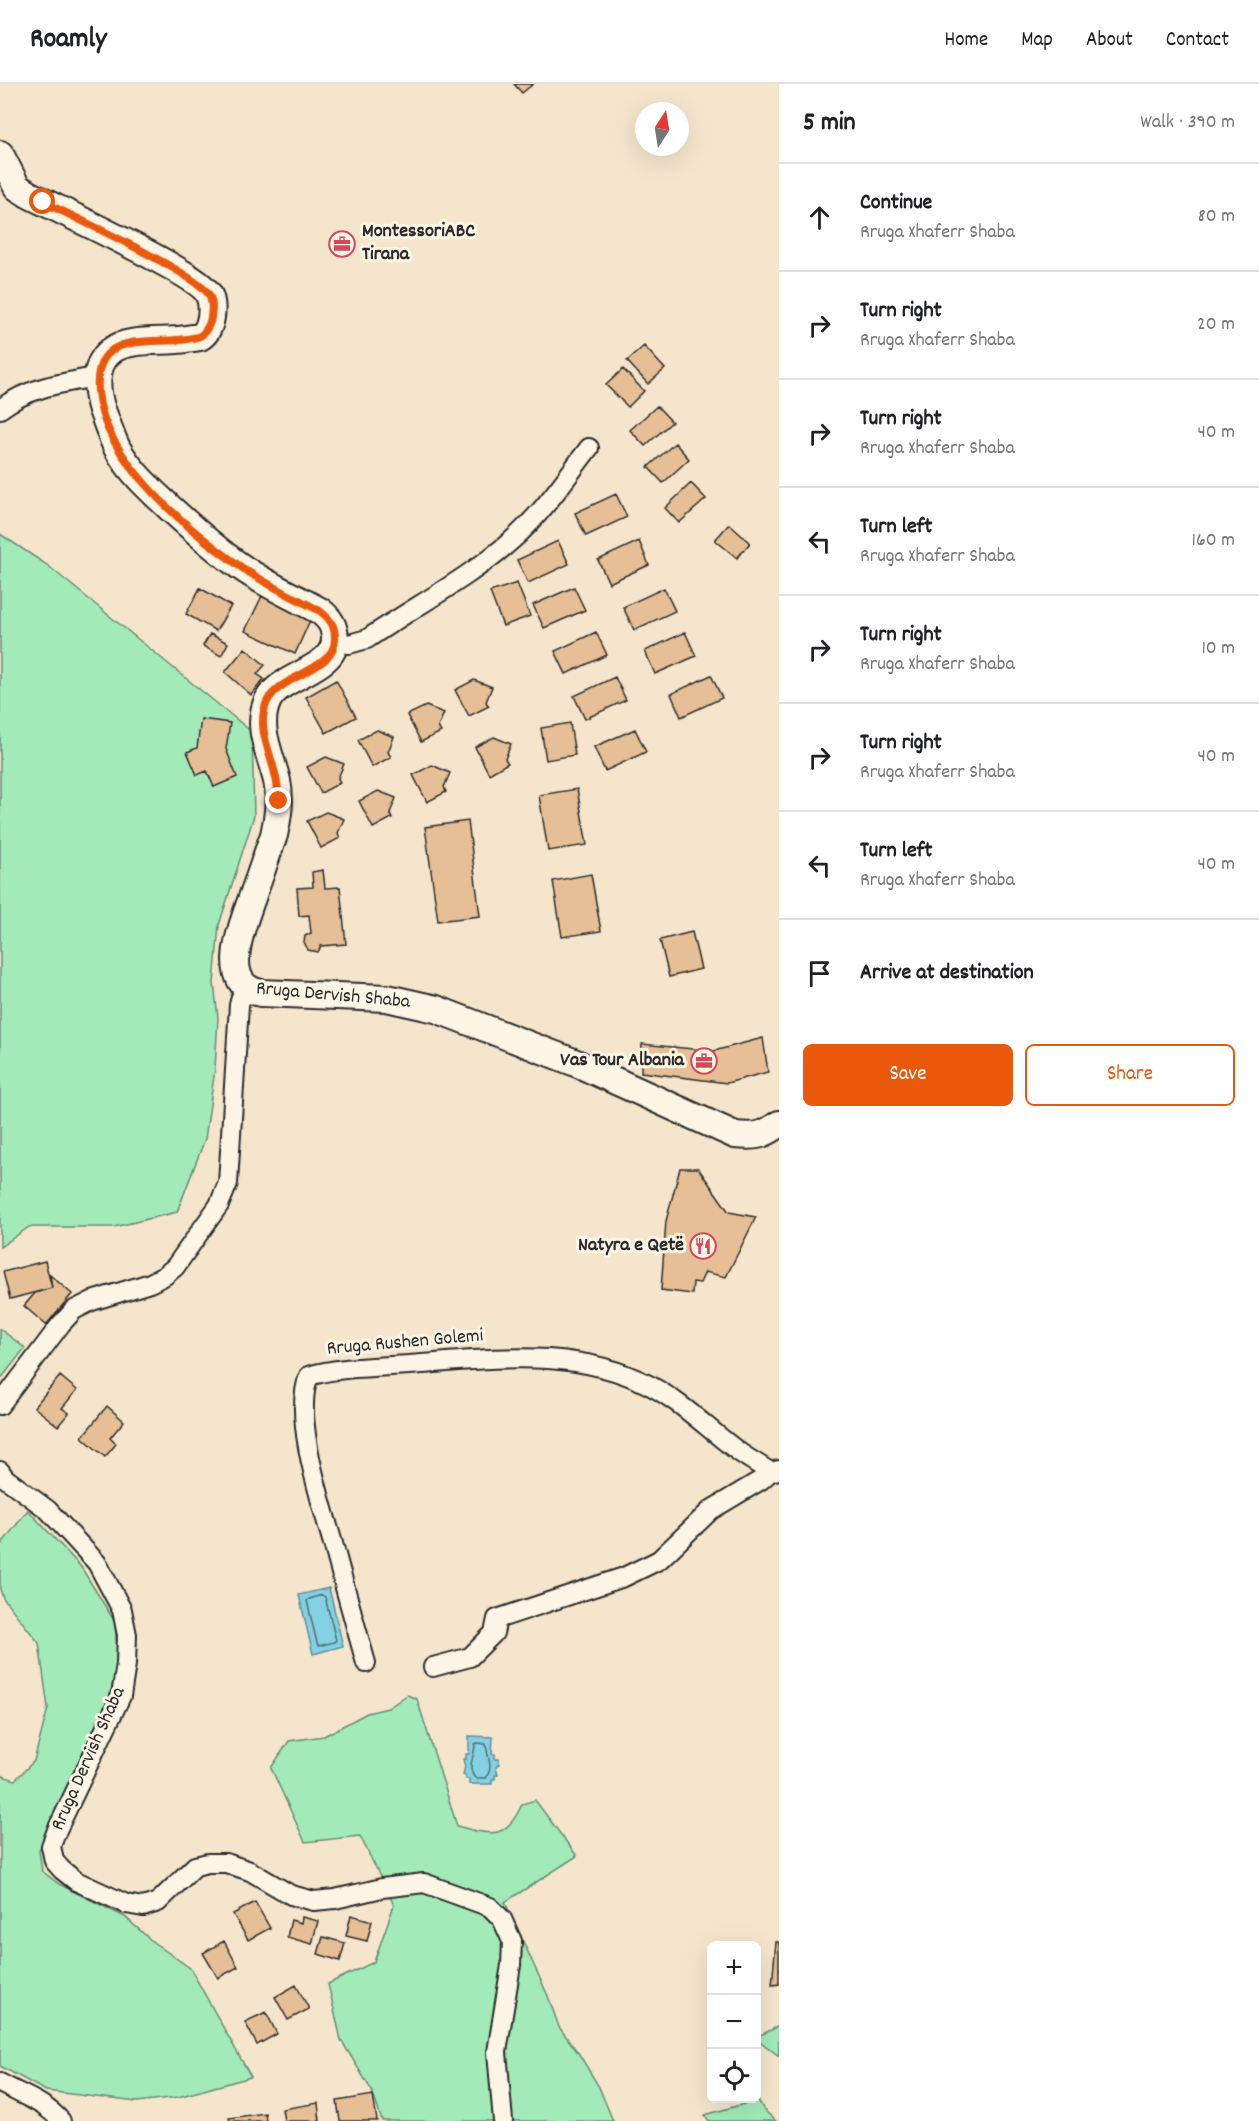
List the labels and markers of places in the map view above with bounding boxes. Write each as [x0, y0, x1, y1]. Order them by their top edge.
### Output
place label: MontessoriABC Tirana [362, 218, 475, 269]
office icon: MontessoriABC Tirana [327, 229, 357, 259]
office icon: Vas Tour Albania [689, 1046, 719, 1076]
place label: Vas Tour Albania [560, 1047, 685, 1075]
restaurant icon: Natyra e Qetë [688, 1231, 718, 1261]
place label: Natyra e Qetë [578, 1232, 684, 1260]

